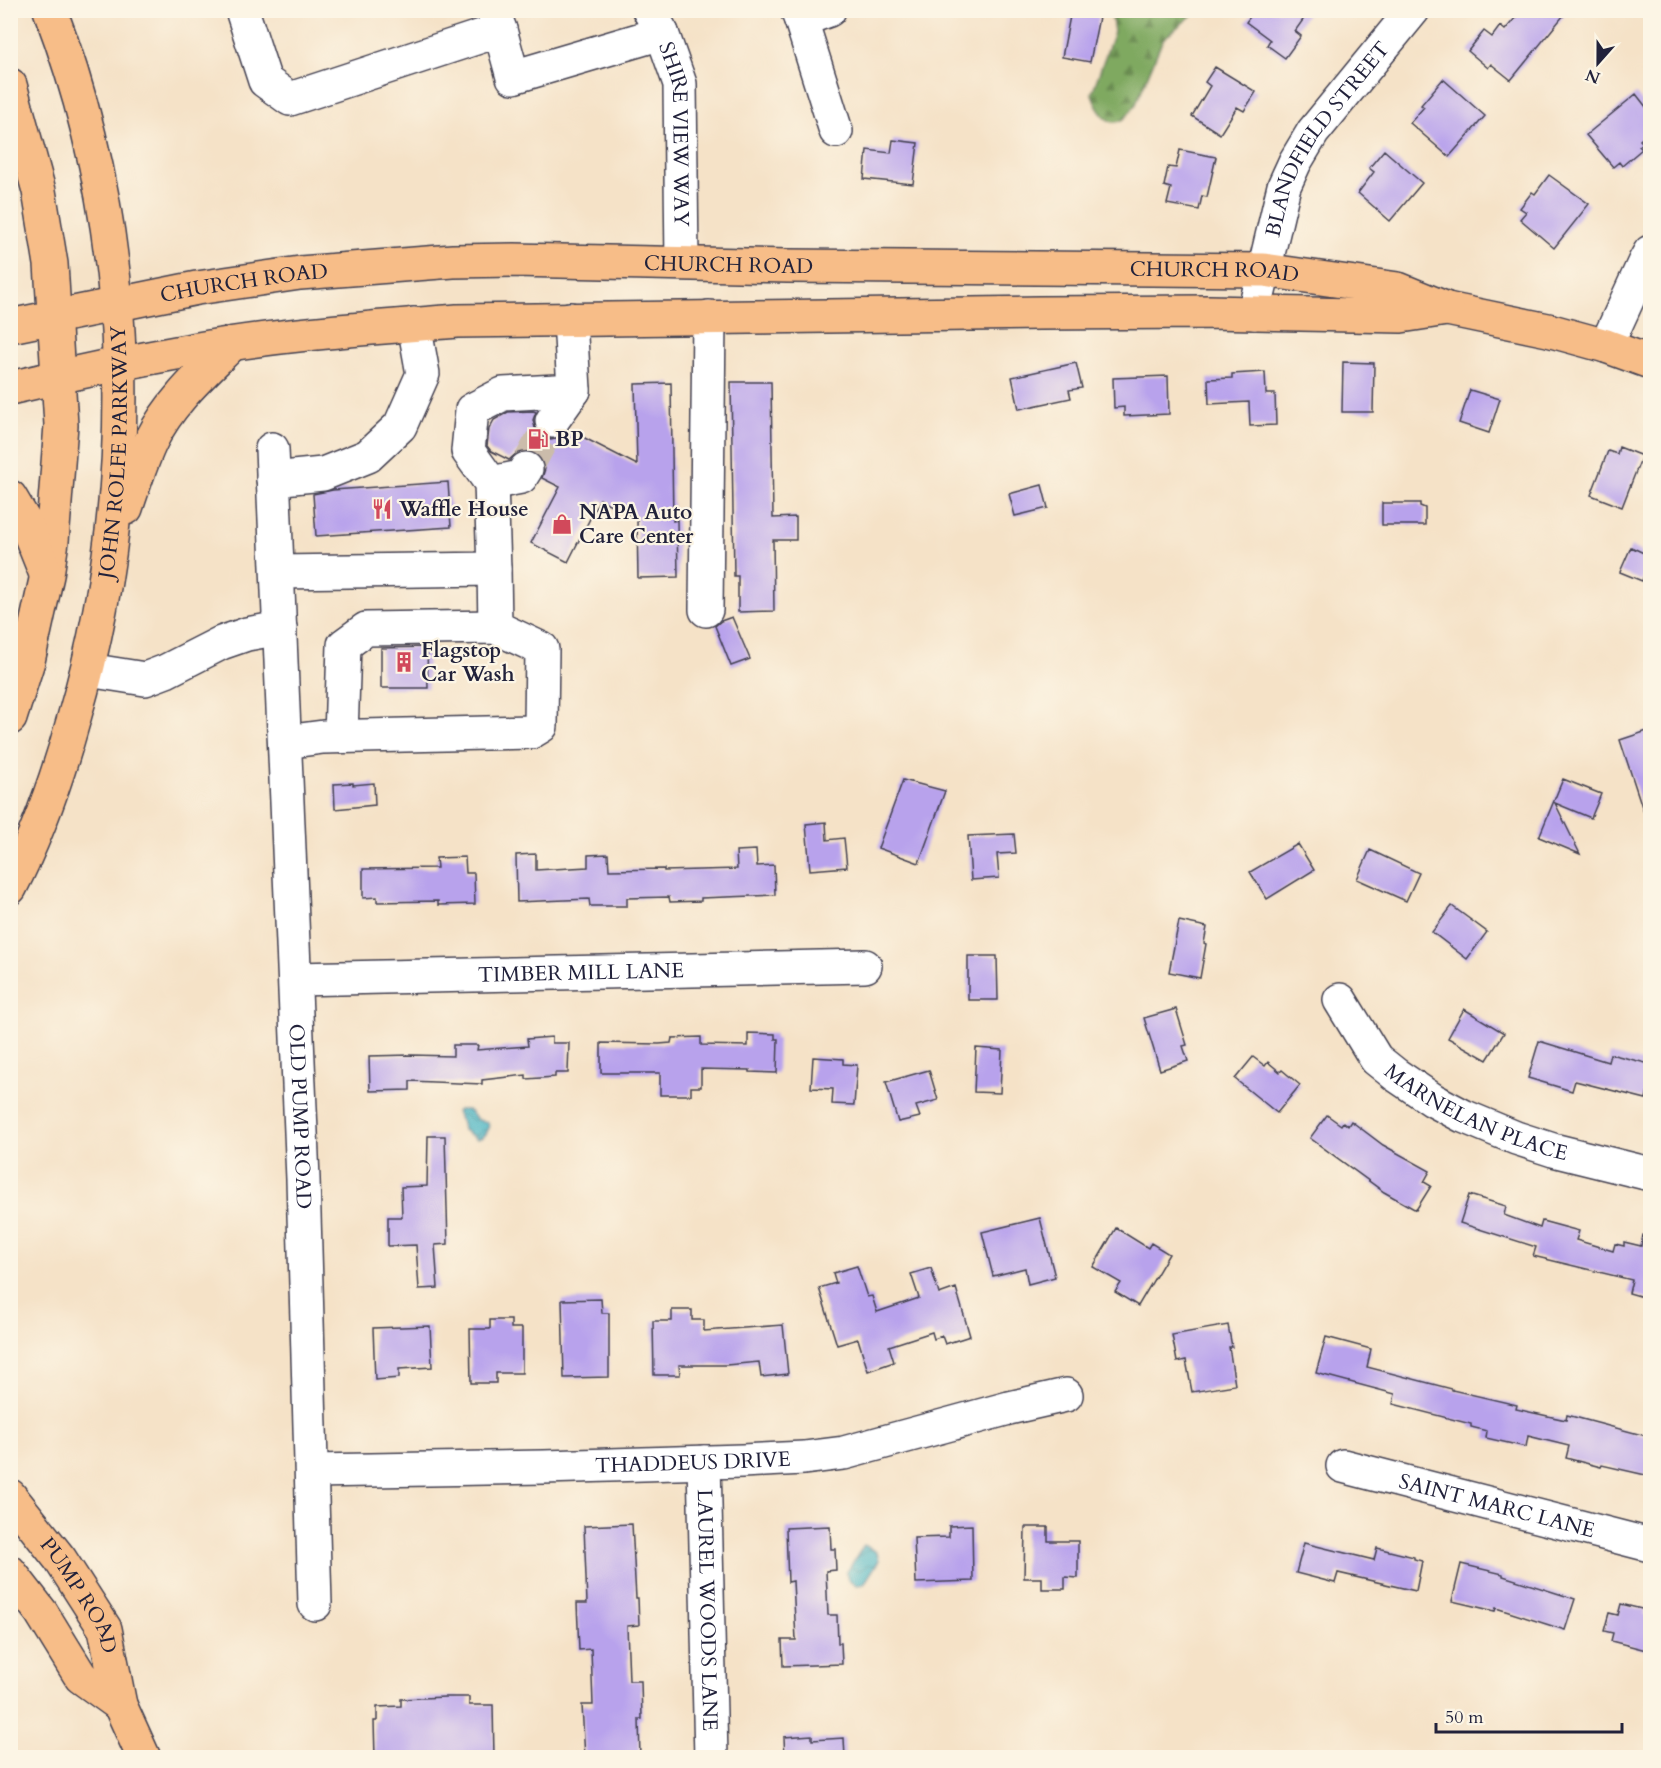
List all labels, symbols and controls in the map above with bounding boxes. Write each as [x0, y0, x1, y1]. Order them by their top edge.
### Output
north arrow [1568, 33, 1628, 93]
street label: BLANDFIELD STREET [1258, 35, 1396, 240]
street label: SHIRE VIEW WAY [652, 38, 696, 227]
text: N [1582, 63, 1603, 89]
street label: CHURCH ROAD [644, 248, 813, 281]
street label: CHURCH ROAD [1130, 254, 1301, 289]
street label: CHURCH ROAD [157, 256, 329, 310]
street label: JOHN ROLFE PARKWAY [91, 324, 134, 584]
place label: BP [555, 425, 584, 454]
fuel station icon: BP [526, 427, 550, 451]
place label: Waffle House [398, 495, 529, 524]
restaurant icon: Waffle House [370, 497, 394, 521]
place label: NAPA Auto Care Center [579, 498, 694, 551]
shop icon: NAPA Auto Care Center [550, 512, 574, 536]
place label: Flagstop Car Wash [421, 636, 515, 689]
building icon: Flagstop Car Wash [392, 650, 416, 674]
street label: TIMBER MILL LANE [477, 956, 684, 989]
street label: OLD PUMP ROAD [282, 1023, 318, 1210]
street label: MARNELAN PLACE [1378, 1057, 1571, 1168]
street label: THADDEUS DRIVE [595, 1444, 791, 1480]
street label: SAINT MARC LANE [1396, 1467, 1598, 1545]
street label: LAUREL WOODS LANE [690, 1489, 725, 1731]
street label: PUMP ROAD [33, 1531, 124, 1656]
scale bar [1436, 1696, 1622, 1734]
text: 50 m [1445, 1705, 1484, 1730]

